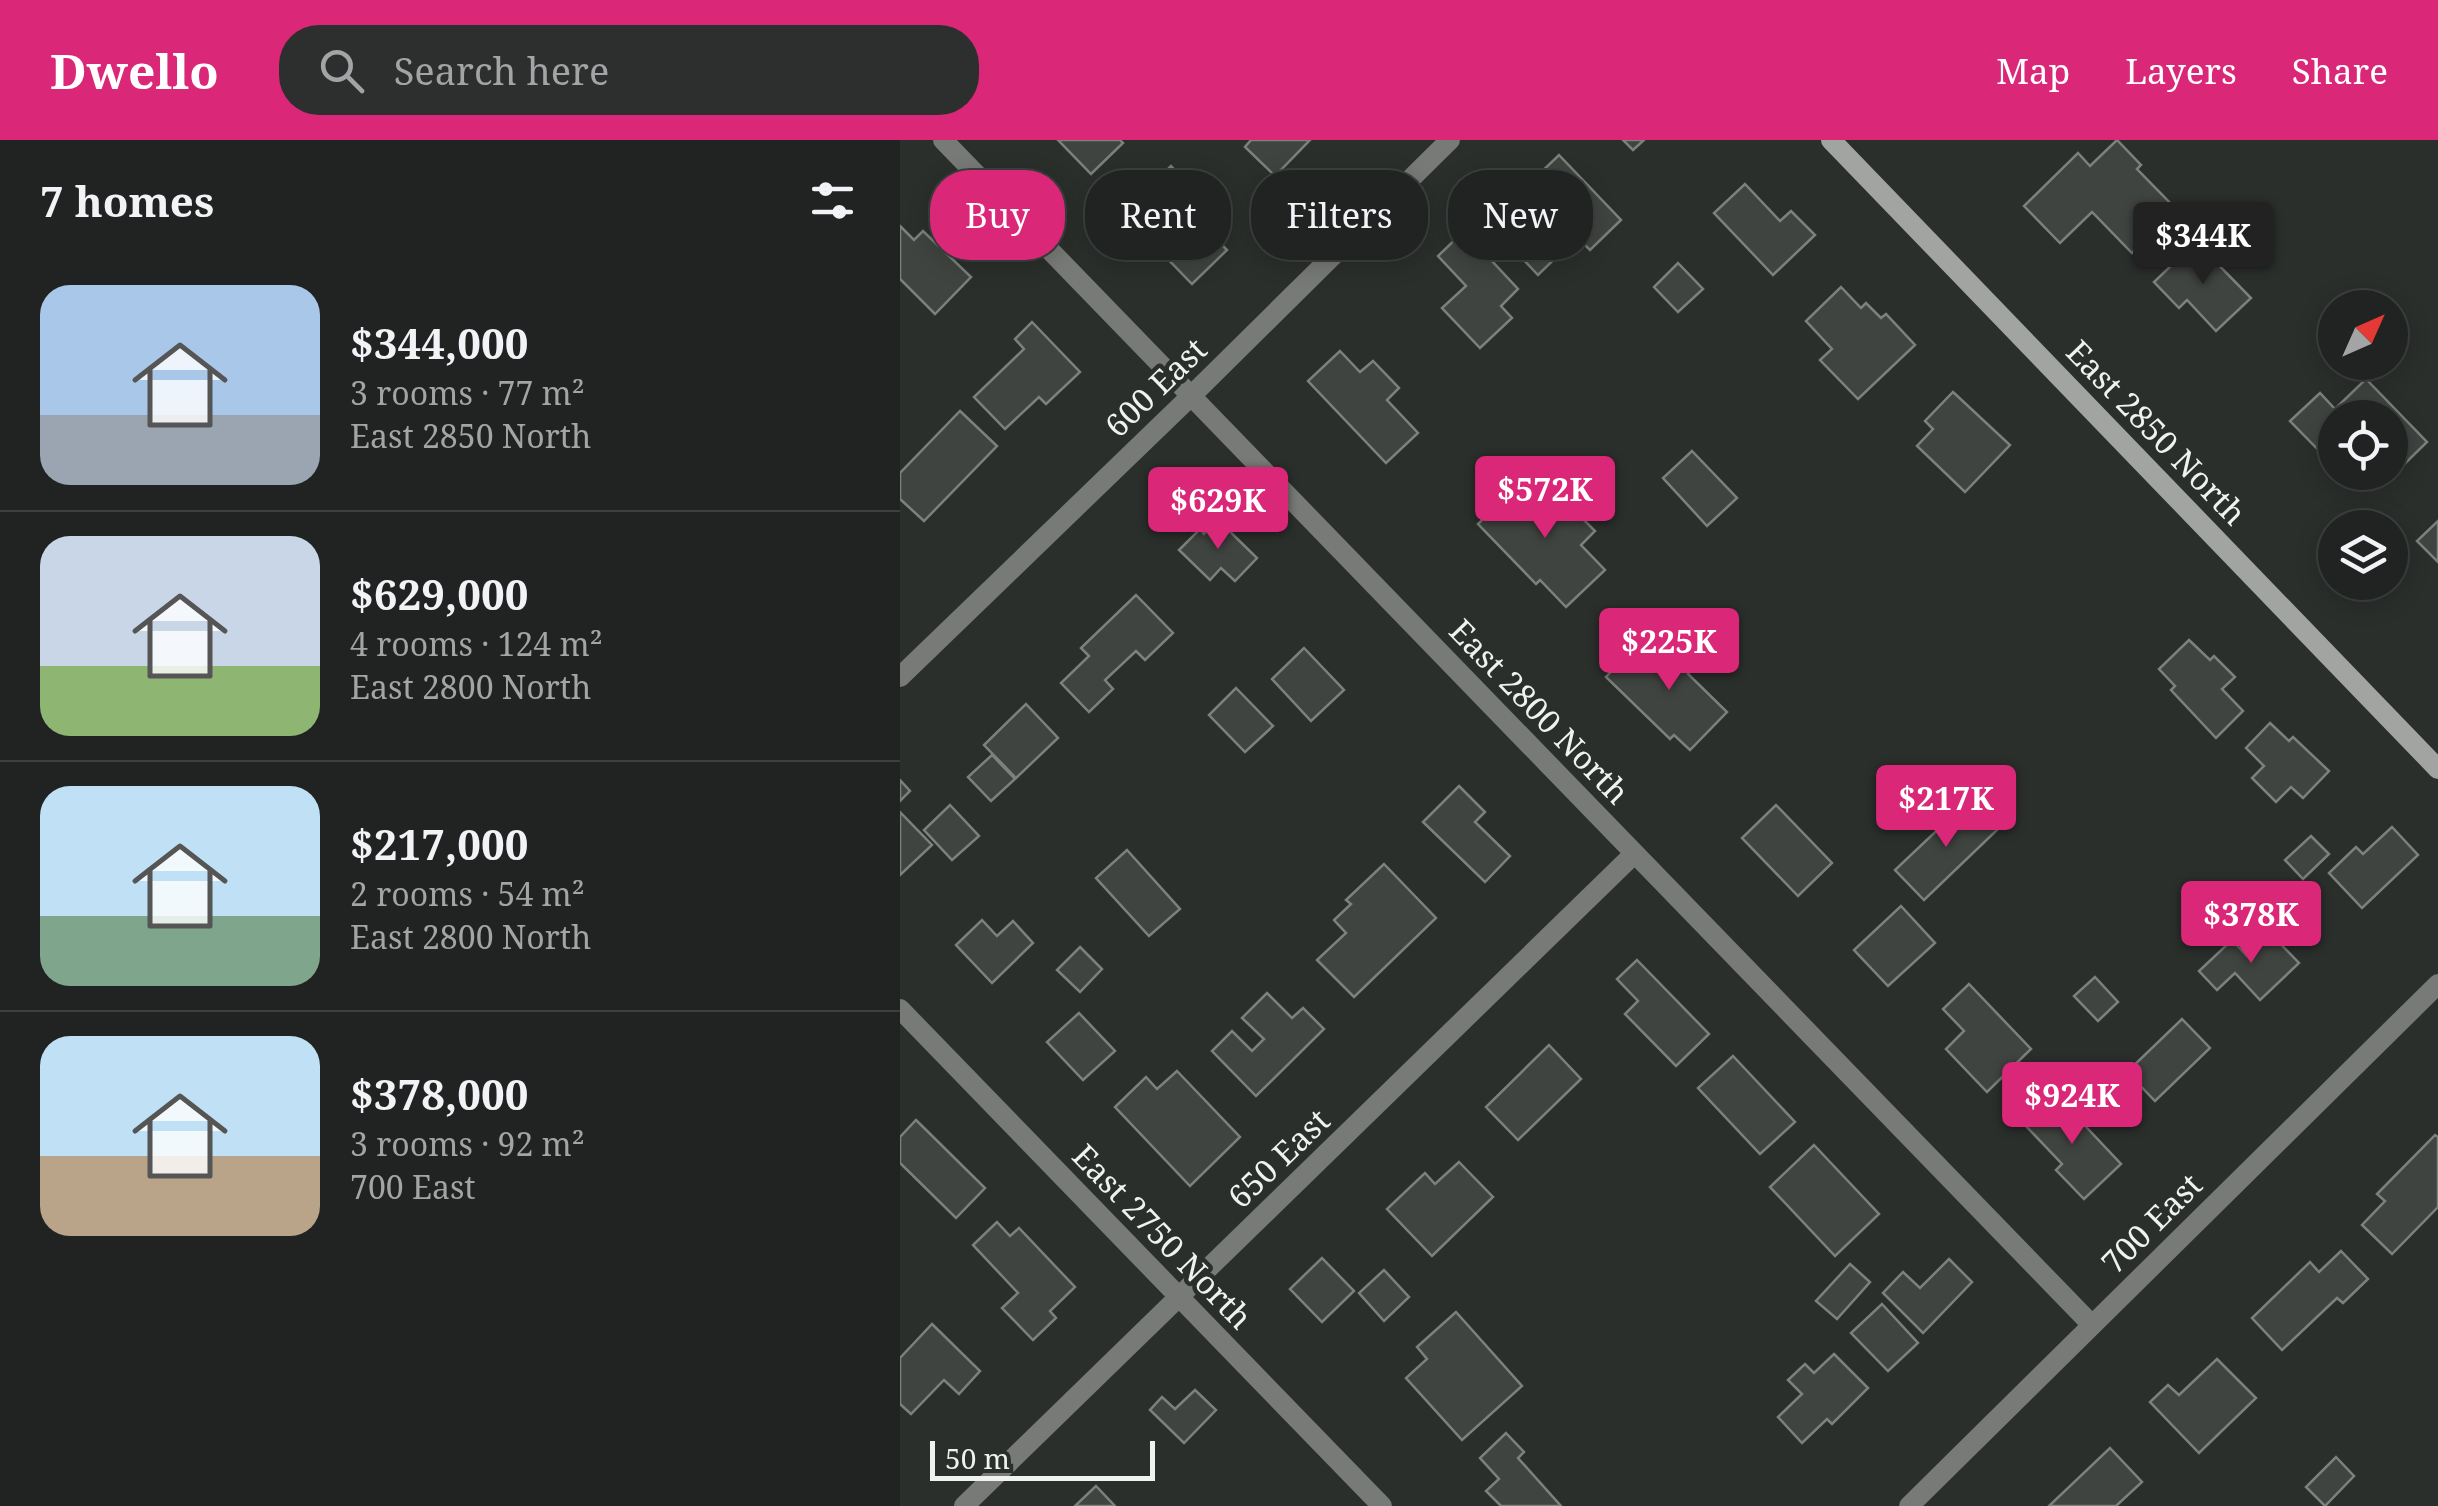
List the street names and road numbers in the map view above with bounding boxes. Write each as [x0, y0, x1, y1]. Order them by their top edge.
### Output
street label: 600 East [1095, 328, 1215, 446]
street label: East 2850 North [2058, 330, 2256, 534]
street label: East 2800 North [1441, 609, 1639, 813]
street label: 650 East [1218, 1099, 1338, 1217]
street label: East 2750 North [1064, 1134, 1262, 1338]
street label: 700 East [2091, 1163, 2211, 1283]

